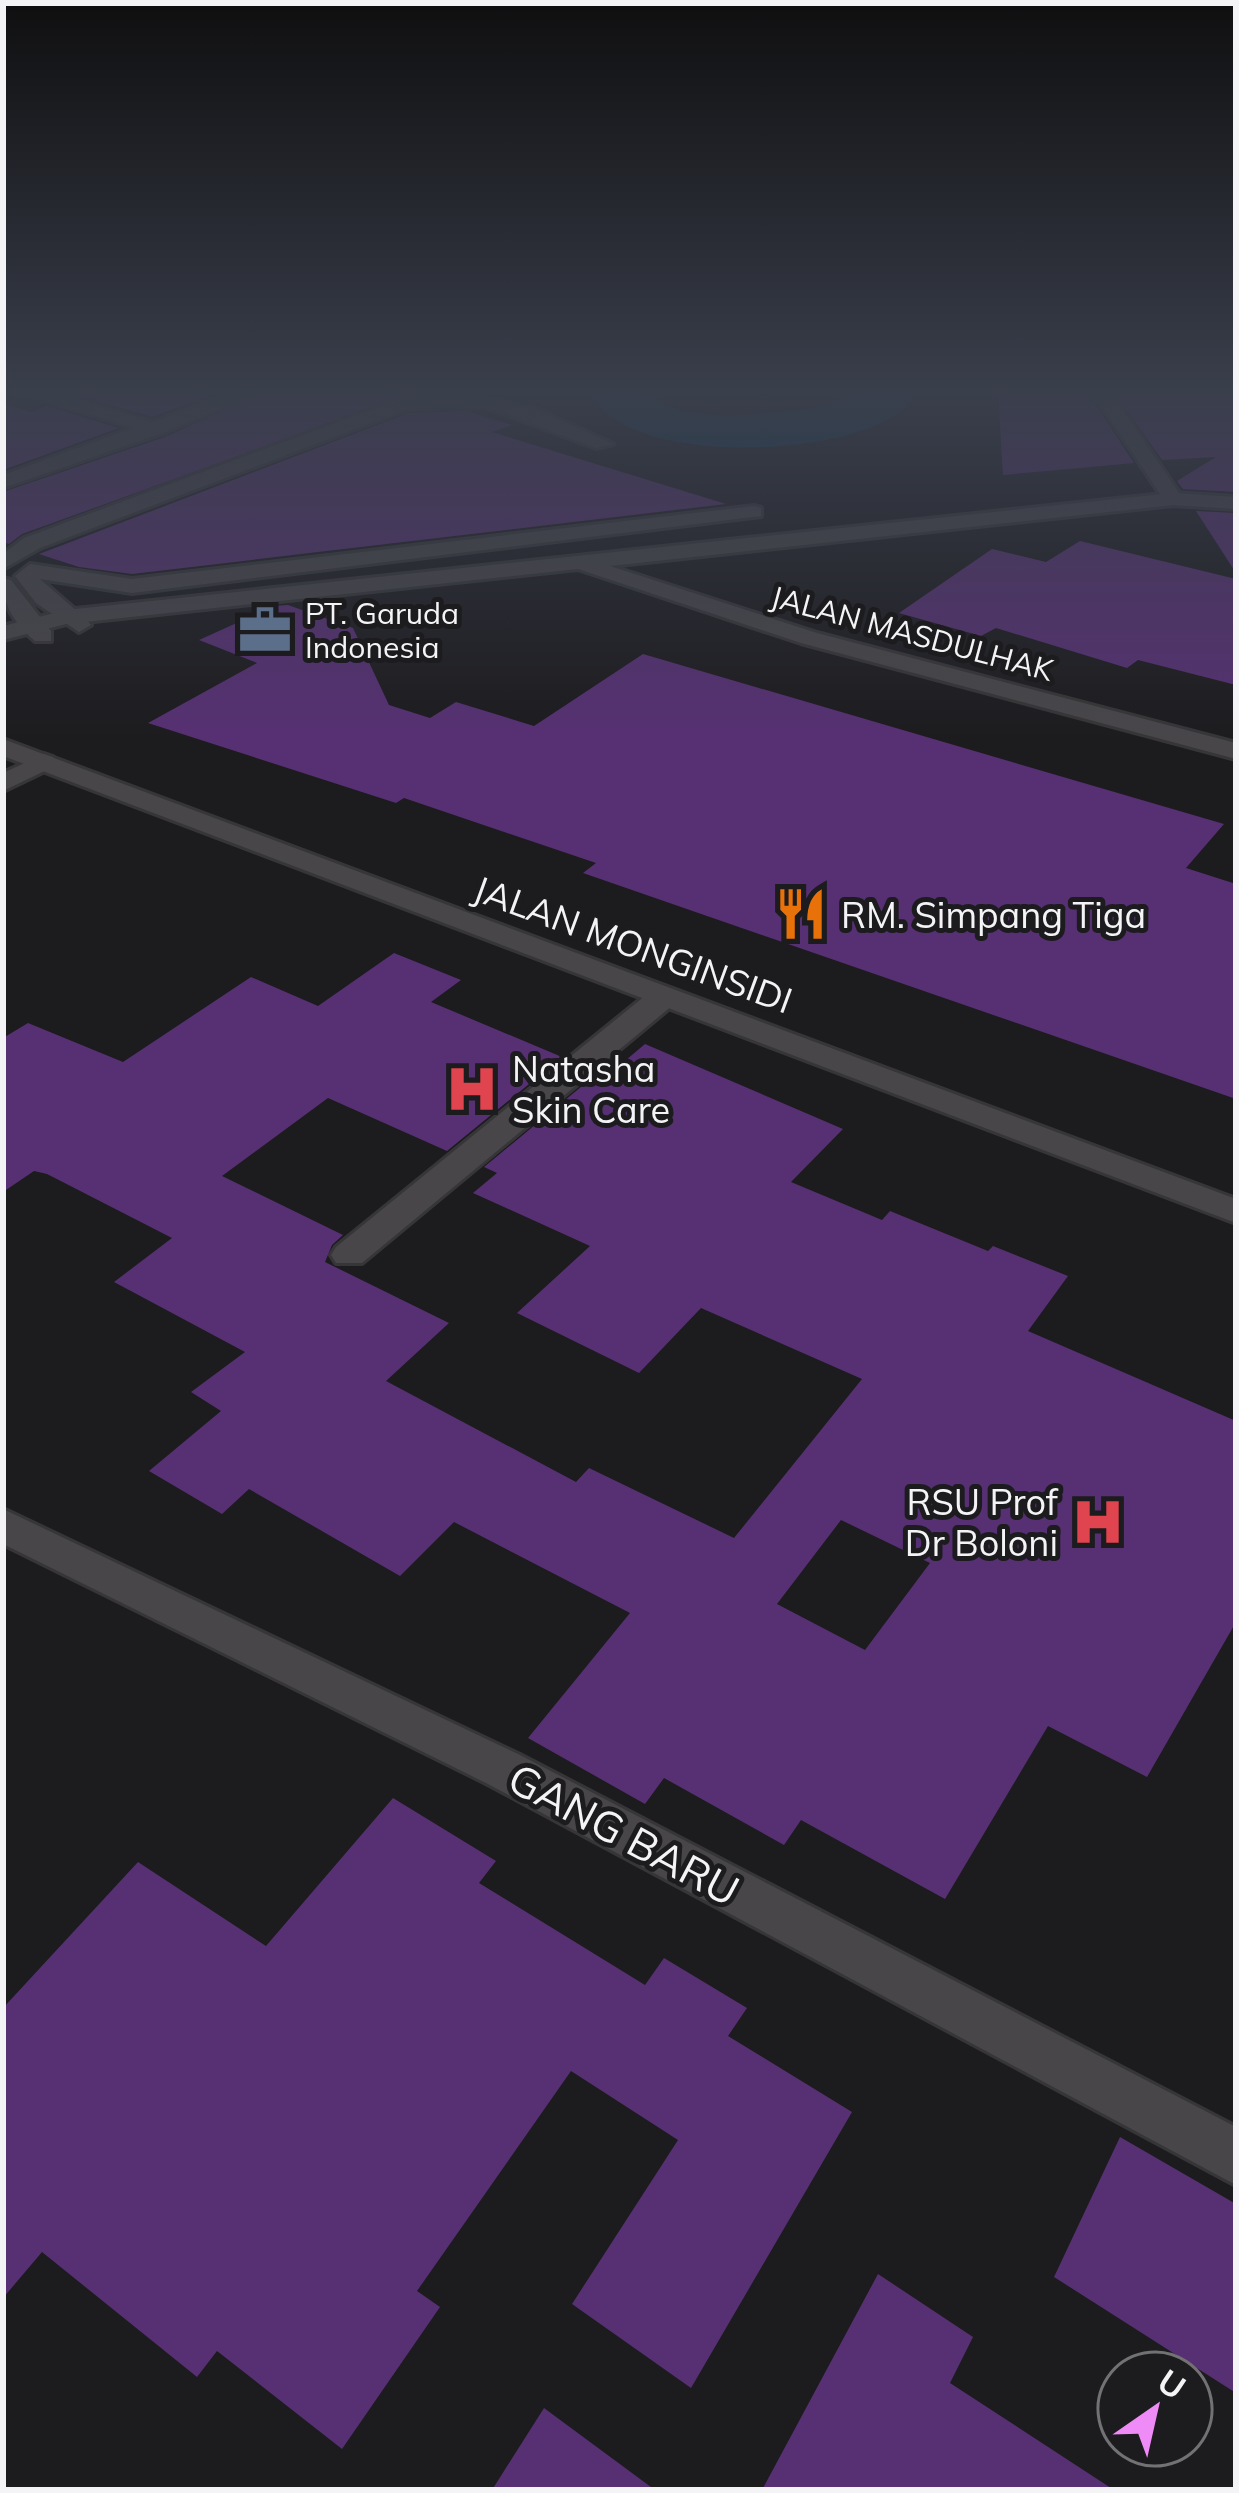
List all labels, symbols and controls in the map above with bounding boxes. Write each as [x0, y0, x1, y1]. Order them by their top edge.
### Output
street label: JALAN MASDULHAK [767, 577, 1058, 689]
place label: PT. Garuda Indonesia [305, 594, 459, 666]
office icon: PT. Garuda Indonesia [236, 601, 294, 659]
street label: JALAN MONGINSIDI [467, 865, 799, 1023]
restaurant icon: RM. Simpang Tiga [772, 885, 830, 943]
place label: RM. Simpang Tiga [841, 892, 1146, 937]
place label: Natasha Skin Care [512, 1046, 670, 1132]
hospital icon: Natasha Skin Care [443, 1060, 501, 1118]
place label: RSU Prof Dr Boloni [905, 1479, 1059, 1565]
hospital icon: RSU Prof Dr Boloni [1069, 1493, 1127, 1551]
street label: GANG BARU [500, 1751, 748, 1917]
north arrow [1095, 2349, 1215, 2469]
text: U [1150, 2360, 1194, 2408]

